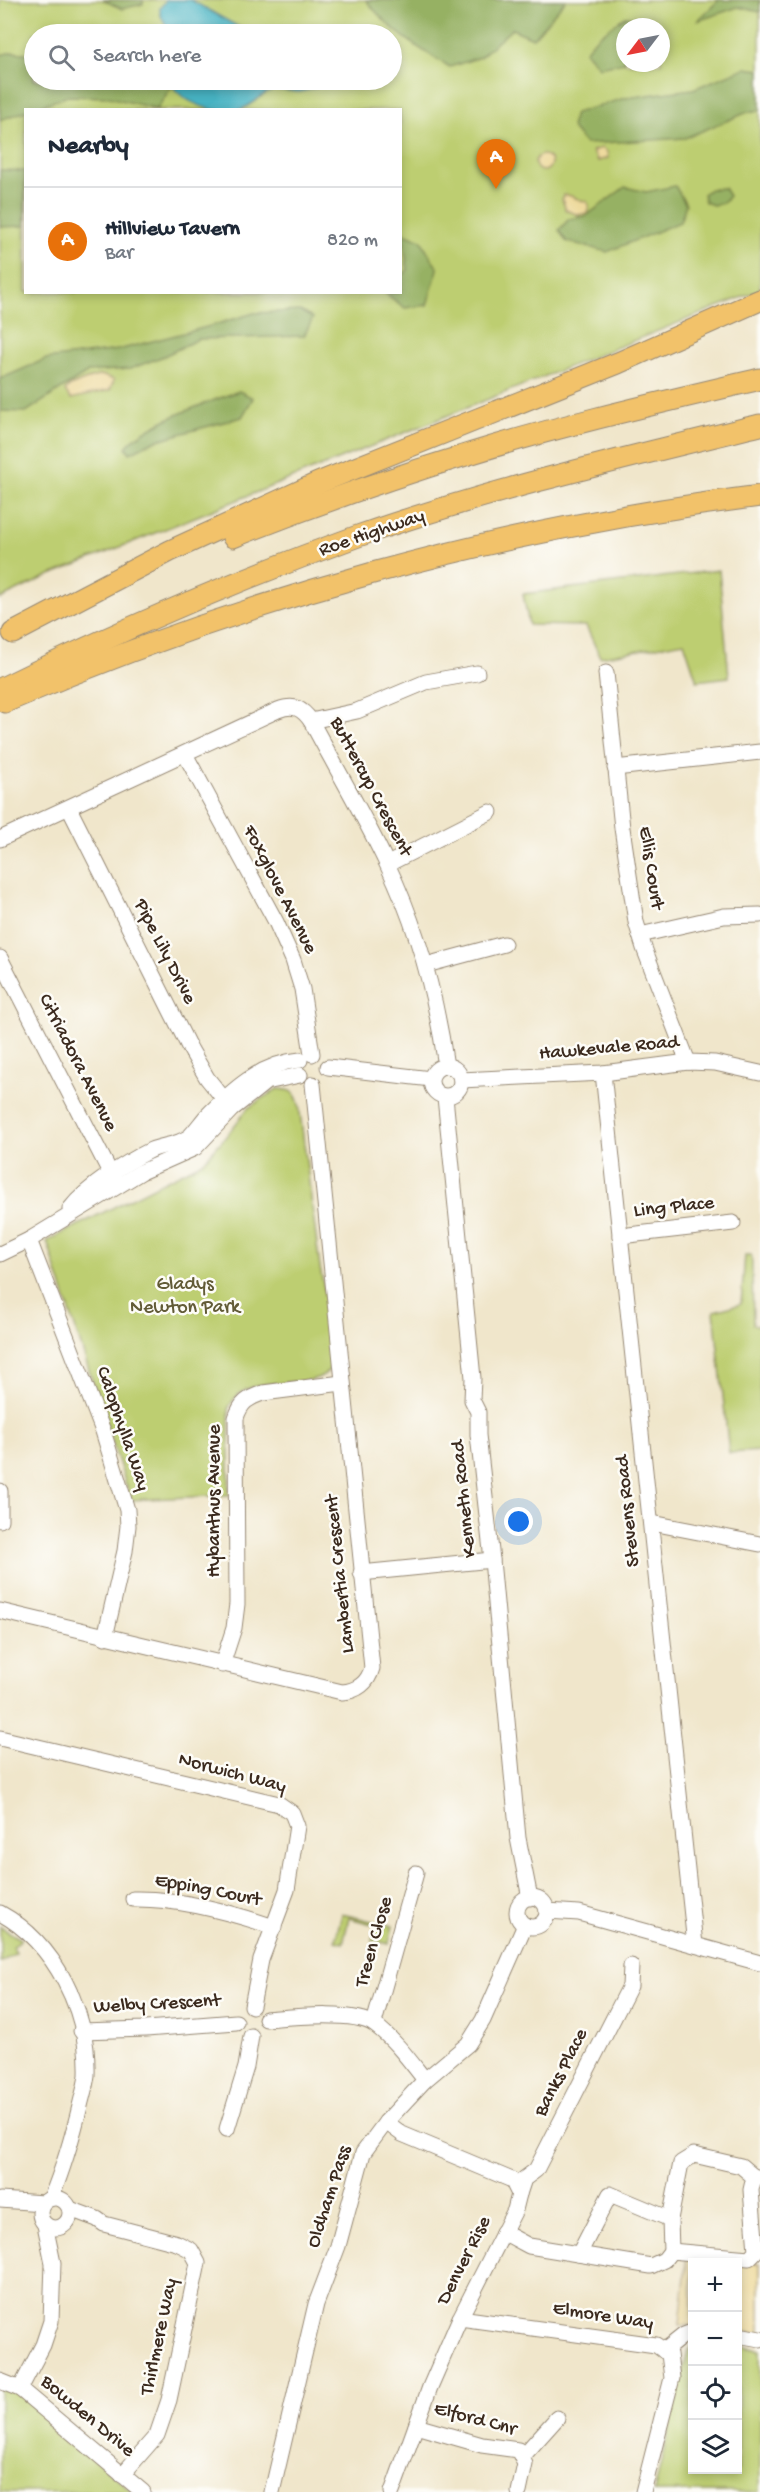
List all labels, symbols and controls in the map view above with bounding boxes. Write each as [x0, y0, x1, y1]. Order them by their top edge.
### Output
north arrow [616, 18, 670, 72]
search box [24, 24, 402, 90]
icon: search [45, 41, 78, 74]
text: Search here [93, 44, 201, 70]
text: Nearby [48, 132, 129, 163]
pin: A [476, 140, 516, 189]
text: Hillview Tavern [105, 217, 240, 243]
text: A [62, 230, 73, 253]
text: 820 m [327, 230, 378, 253]
text: Bar [105, 243, 133, 266]
street label: Roe Highway [316, 505, 428, 563]
street label: Buttercup Crescent [323, 713, 417, 862]
street label: Foxglove Avenue [236, 821, 322, 959]
street label: Ellis Court [632, 825, 668, 913]
street label: Pipe Lily Drive [127, 895, 201, 1009]
street label: Citriadora Avenue [32, 990, 122, 1136]
street label: Hawkevale Road [538, 1031, 682, 1067]
street label: Ling Place [633, 1192, 716, 1224]
park label: Gladys Newton Park [130, 1274, 242, 1320]
street label: Calophylla Way [90, 1364, 154, 1494]
street label: Hybanthus Avenue [204, 1424, 227, 1577]
street label: Kenneth Road [447, 1437, 483, 1559]
street label: Stevens Road [611, 1452, 646, 1568]
street label: Lambertia Crescent [321, 1492, 361, 1654]
your location [504, 1507, 533, 1536]
street label: Norwich Way [176, 1749, 289, 1799]
street label: Epping Court [153, 1869, 265, 1913]
street label: Treen Close [351, 1893, 399, 1991]
street label: Welby Crescent [93, 1990, 223, 2020]
street label: Banks Place [530, 2025, 594, 2122]
street label: Oldham Pass [303, 2143, 357, 2251]
street label: Denver Rise [432, 2212, 497, 2311]
map controls [688, 2258, 742, 2474]
button: + [688, 2258, 742, 2312]
street label: Thirlmere Way [136, 2276, 184, 2399]
street label: Elmore Way [551, 2298, 655, 2336]
button: − [688, 2312, 742, 2366]
button: locate [688, 2366, 742, 2420]
street label: Bowden Drive [34, 2370, 139, 2464]
street label: Elford Cnr [431, 2398, 521, 2443]
button: layers [688, 2420, 742, 2474]

